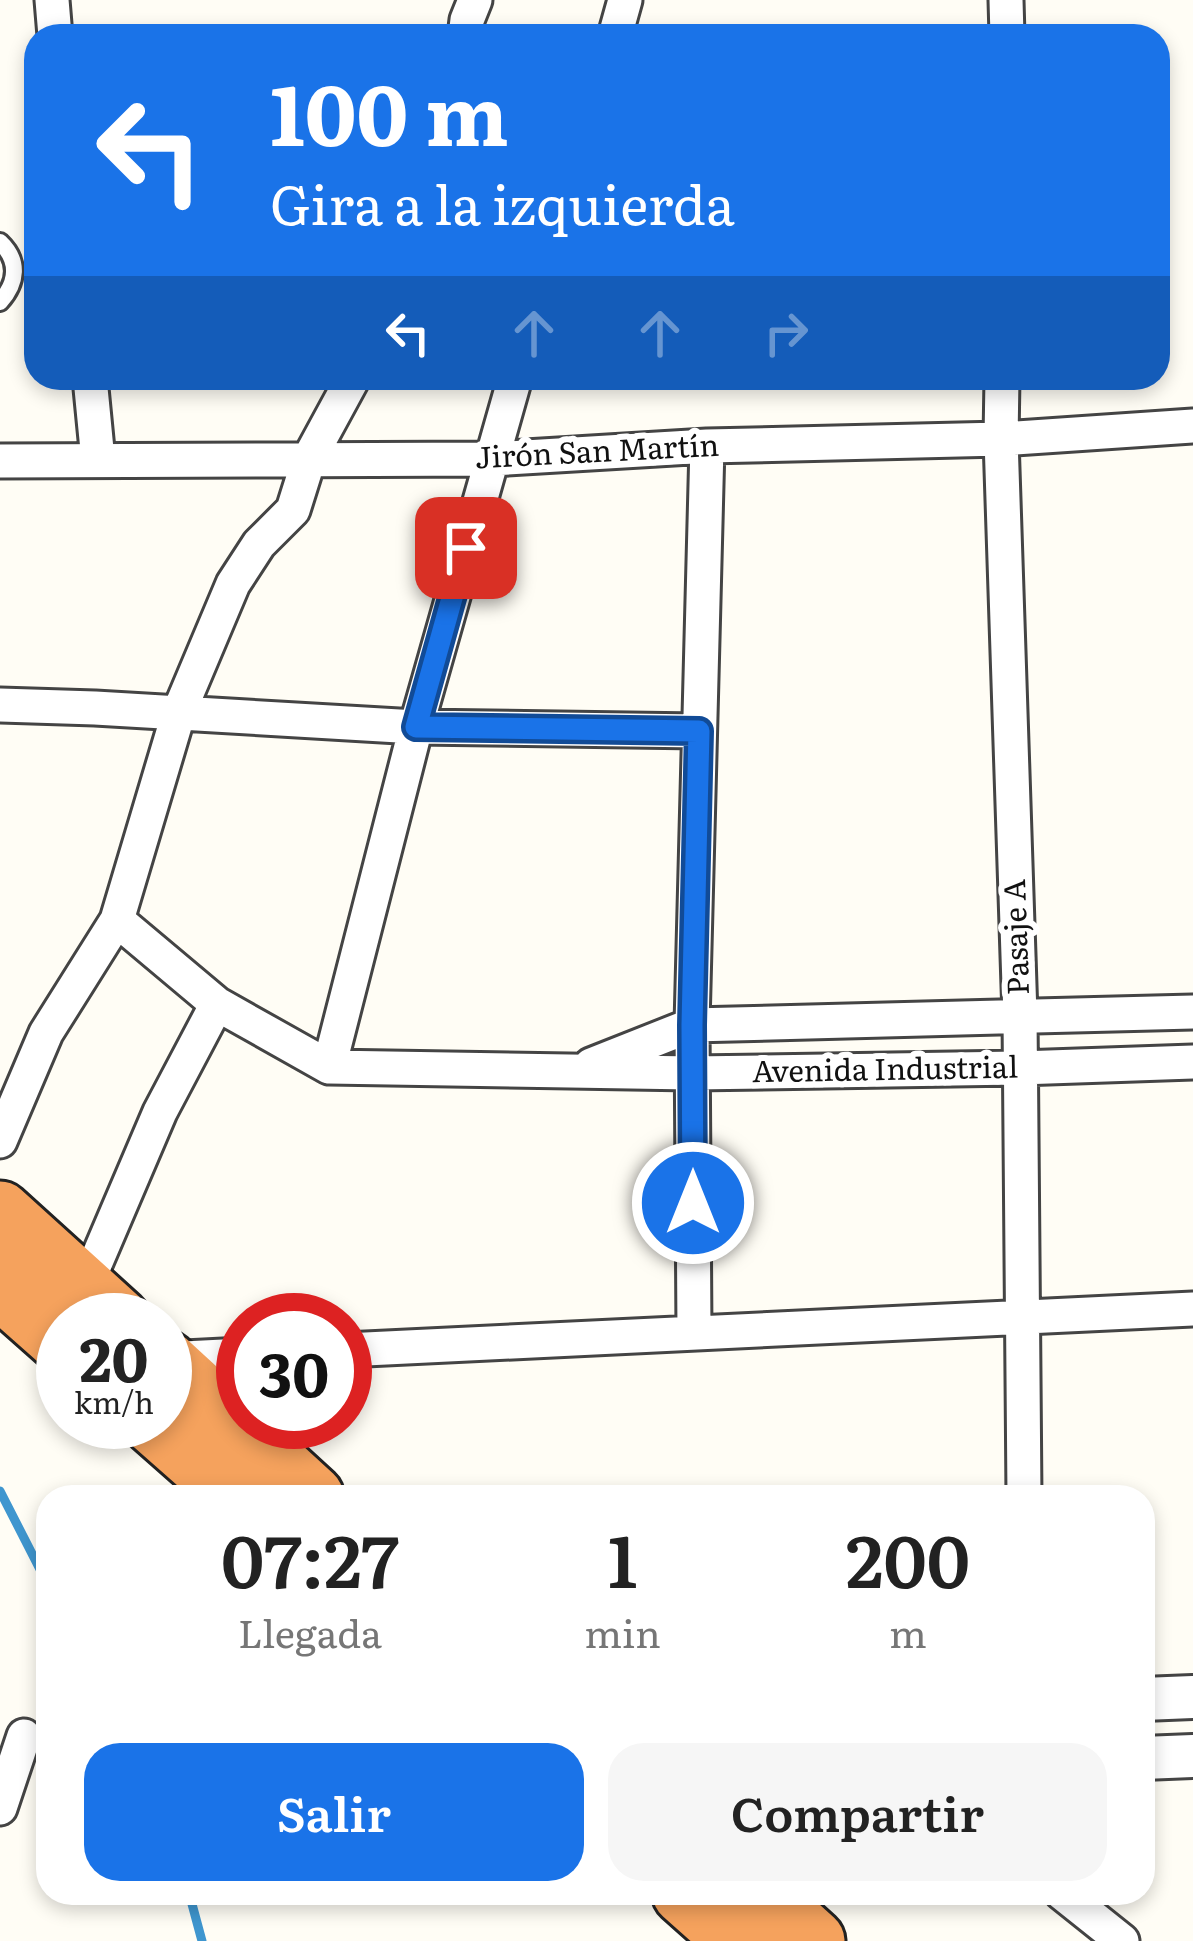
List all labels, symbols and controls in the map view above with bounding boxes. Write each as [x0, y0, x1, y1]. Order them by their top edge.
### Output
text: 100 m [270, 47, 509, 172]
icon: left [72, 72, 228, 228]
text: Gira a la izquierda [270, 161, 735, 242]
icon: left [375, 300, 441, 366]
icon: ahead [501, 300, 567, 366]
icon: ahead [627, 300, 693, 366]
icon: right [753, 300, 819, 366]
street label: Jirón San Martín [474, 421, 720, 477]
pin [415, 497, 517, 599]
icon: arrive [433, 515, 499, 581]
street label: Pasaje A [990, 878, 1038, 996]
street label: Avenida Industrial [752, 1043, 1018, 1091]
position arrow [630, 1140, 756, 1266]
speed limit sign: 30 [216, 1293, 372, 1449]
text: 20 [79, 1311, 149, 1400]
text: km/h [74, 1379, 154, 1423]
text: 07:27 [221, 1503, 399, 1610]
text: 1 [608, 1503, 637, 1610]
text: 200 [846, 1503, 970, 1610]
text: Llegada [238, 1602, 382, 1660]
text: min [584, 1602, 661, 1660]
text: m [889, 1602, 927, 1660]
button: Salir [84, 1743, 584, 1881]
button: Compartir [608, 1743, 1107, 1881]

